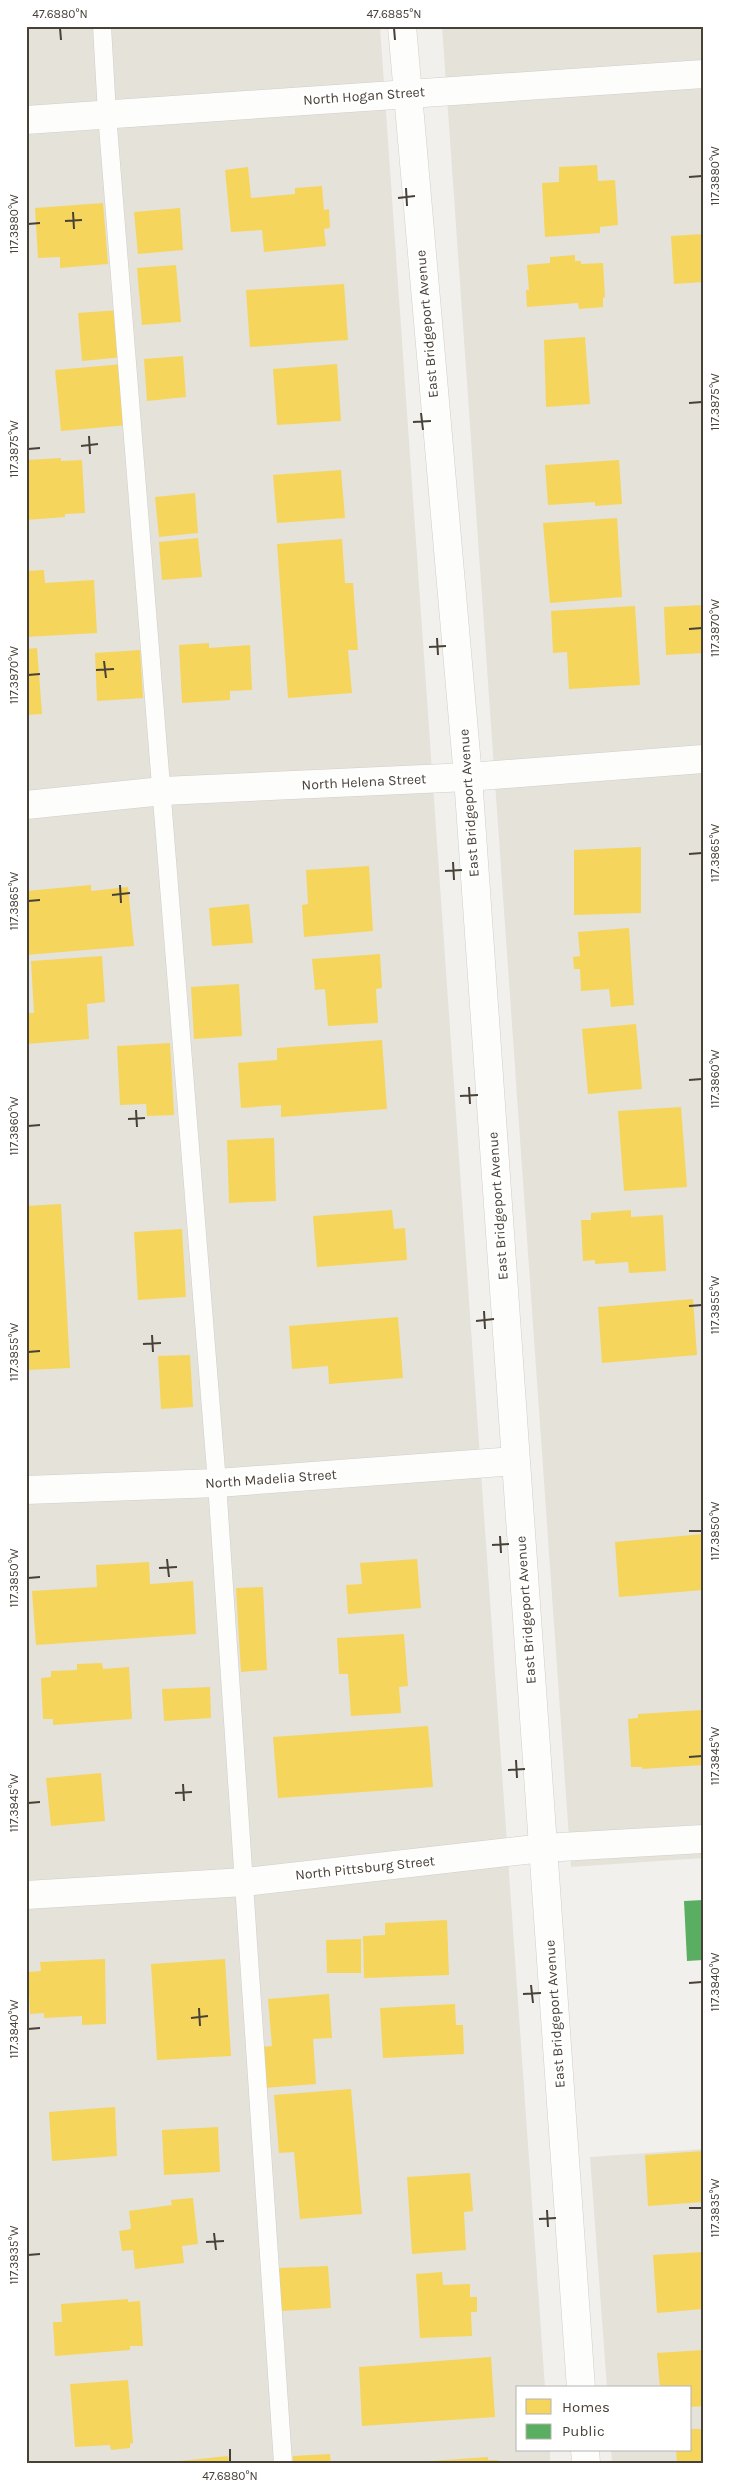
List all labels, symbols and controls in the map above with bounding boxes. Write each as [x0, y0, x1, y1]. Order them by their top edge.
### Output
text: 47.6880°N [32, 7, 88, 21]
text: 47.6885°N [366, 7, 422, 21]
street label: North Hogan Street [302, 83, 426, 109]
text: 117.3880°W [708, 146, 722, 206]
text: 117.3880°W [7, 194, 21, 254]
street label: East Bridgeport Avenue [412, 249, 442, 399]
text: 117.3875°W [708, 373, 722, 431]
text: 117.3875°W [7, 420, 21, 478]
text: 117.3870°W [708, 599, 722, 657]
text: 117.3870°W [7, 646, 21, 704]
street label: East Bridgeport Avenue [455, 728, 483, 878]
street label: North Helena Street [301, 770, 427, 794]
text: 117.3865°W [708, 823, 722, 882]
text: 117.3865°W [7, 871, 21, 930]
text: 117.3860°W [708, 1049, 722, 1108]
text: 117.3860°W [7, 1096, 21, 1155]
street label: East Bridgeport Avenue [484, 1131, 512, 1281]
text: 117.3855°W [708, 1275, 722, 1334]
text: 117.3855°W [7, 1322, 21, 1381]
street label: North Madelia Street [205, 1466, 337, 1492]
text: 117.3850°W [708, 1501, 722, 1560]
street label: East Bridgeport Avenue [512, 1535, 540, 1685]
text: 117.3850°W [7, 1548, 21, 1607]
text: 117.3845°W [708, 1727, 722, 1785]
text: 117.3845°W [7, 1774, 21, 1832]
street label: North Pittsburg Street [294, 1852, 436, 1884]
street label: East Bridgeport Avenue [541, 1939, 569, 2089]
text: 117.3840°W [708, 1952, 722, 2011]
text: 117.3840°W [7, 1999, 21, 2058]
text: 117.3835°W [708, 2178, 722, 2237]
text: 117.3835°W [7, 2225, 21, 2284]
legend [516, 2386, 692, 2452]
text: Homes [562, 2398, 610, 2416]
text: Public [562, 2422, 605, 2440]
text: 47.6880°N [202, 2469, 258, 2483]

